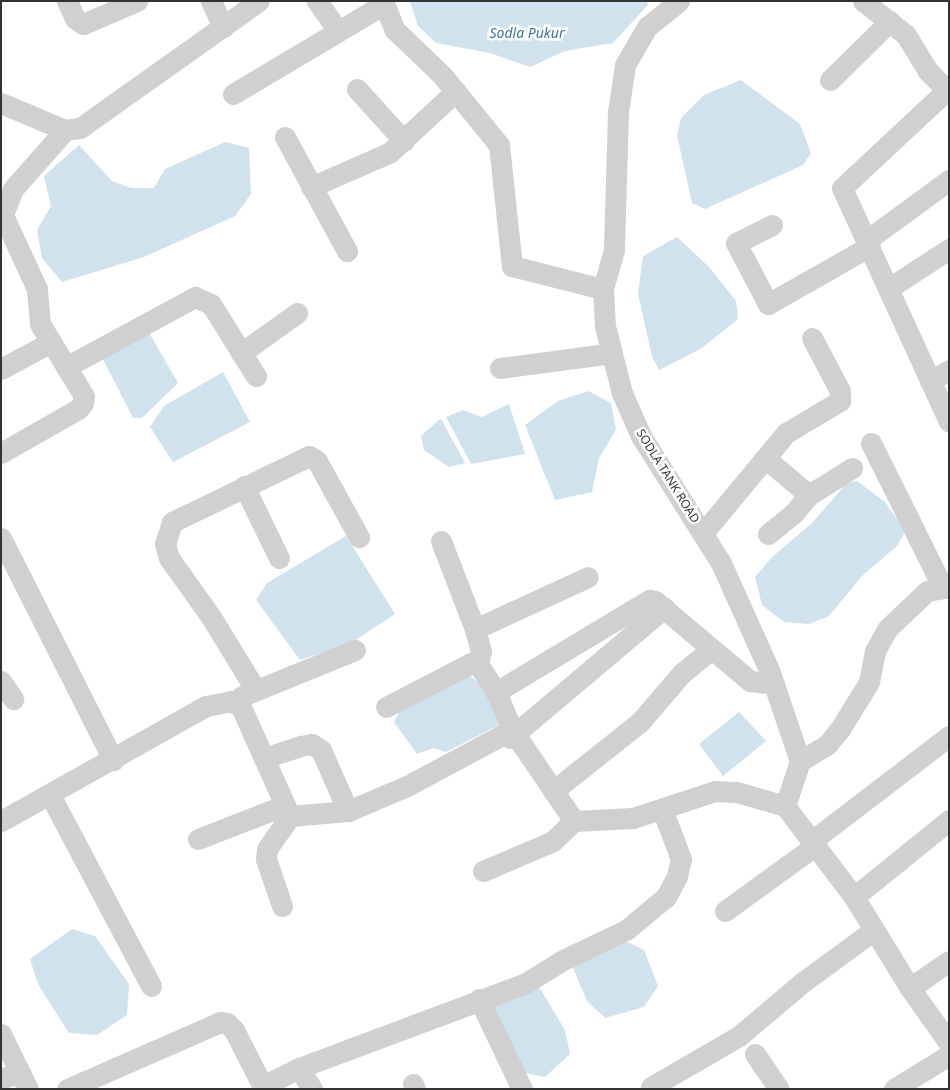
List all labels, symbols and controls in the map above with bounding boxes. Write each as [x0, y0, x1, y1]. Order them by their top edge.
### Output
water label: Sodla Pukur [490, 25, 564, 41]
street label: SODLA TANK ROAD [633, 426, 703, 526]

